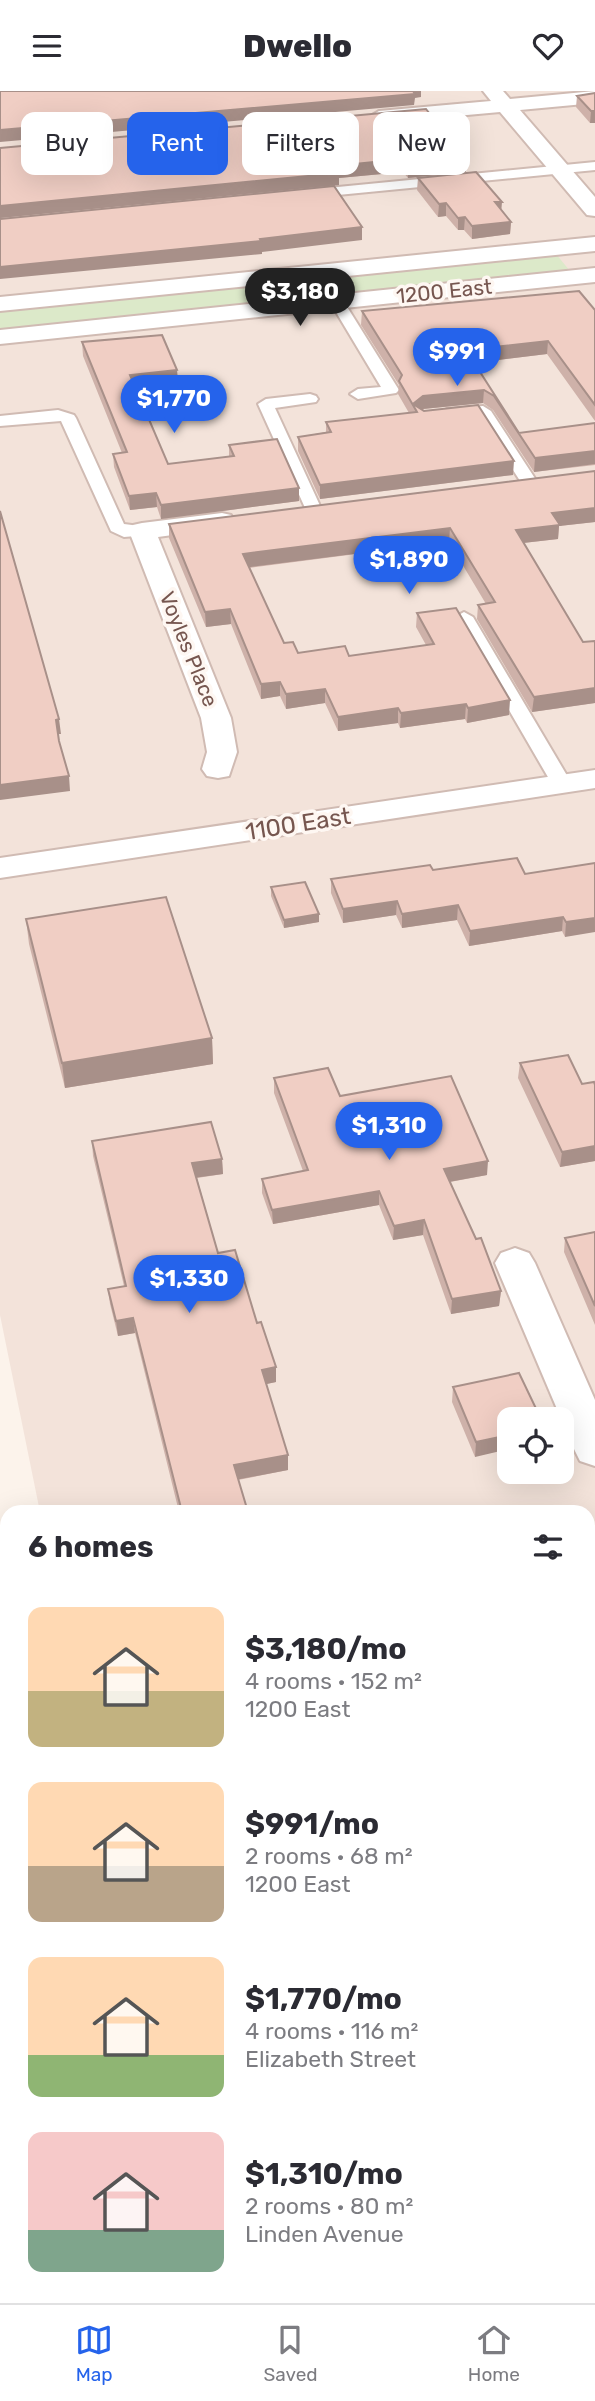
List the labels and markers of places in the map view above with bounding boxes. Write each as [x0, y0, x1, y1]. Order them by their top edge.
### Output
pin: $3,180 [243, 268, 357, 328]
pin: $991 [416, 329, 498, 388]
pin: $1,770 [117, 375, 231, 435]
pin: $1,890 [352, 537, 466, 596]
pin: $1,310 [332, 1103, 446, 1162]
pin: $1,330 [132, 1255, 246, 1315]

